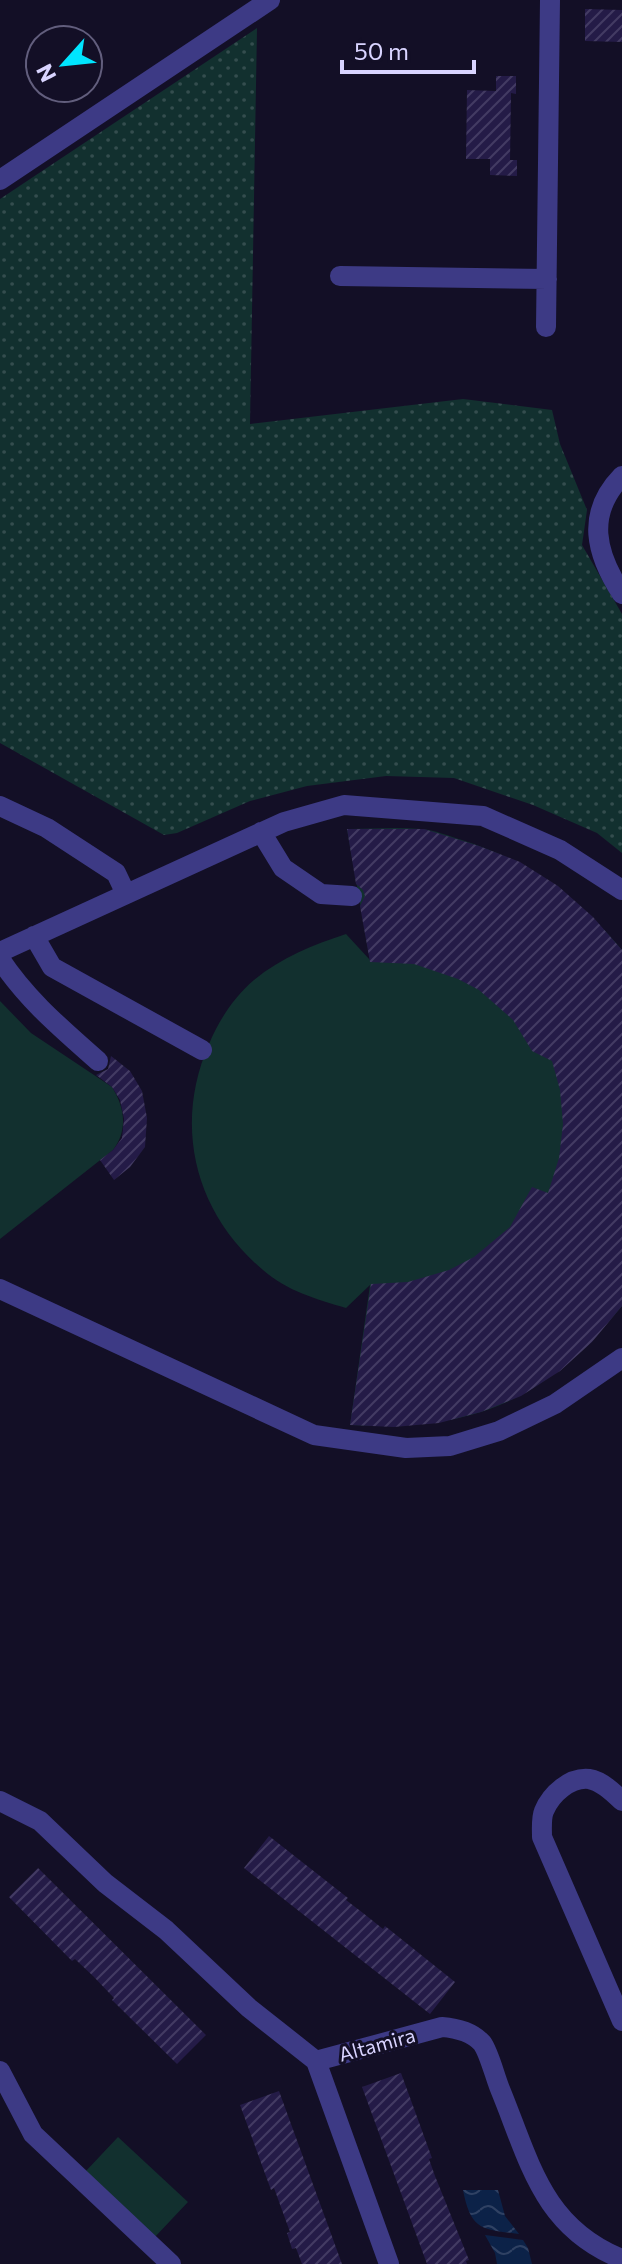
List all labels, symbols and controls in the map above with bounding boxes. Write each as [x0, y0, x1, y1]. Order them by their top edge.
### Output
north arrow [24, 24, 104, 104]
scale bar [342, 24, 474, 74]
text: 50 m [354, 36, 409, 65]
text: N [30, 60, 62, 87]
street label: Altamira [336, 2022, 418, 2066]

